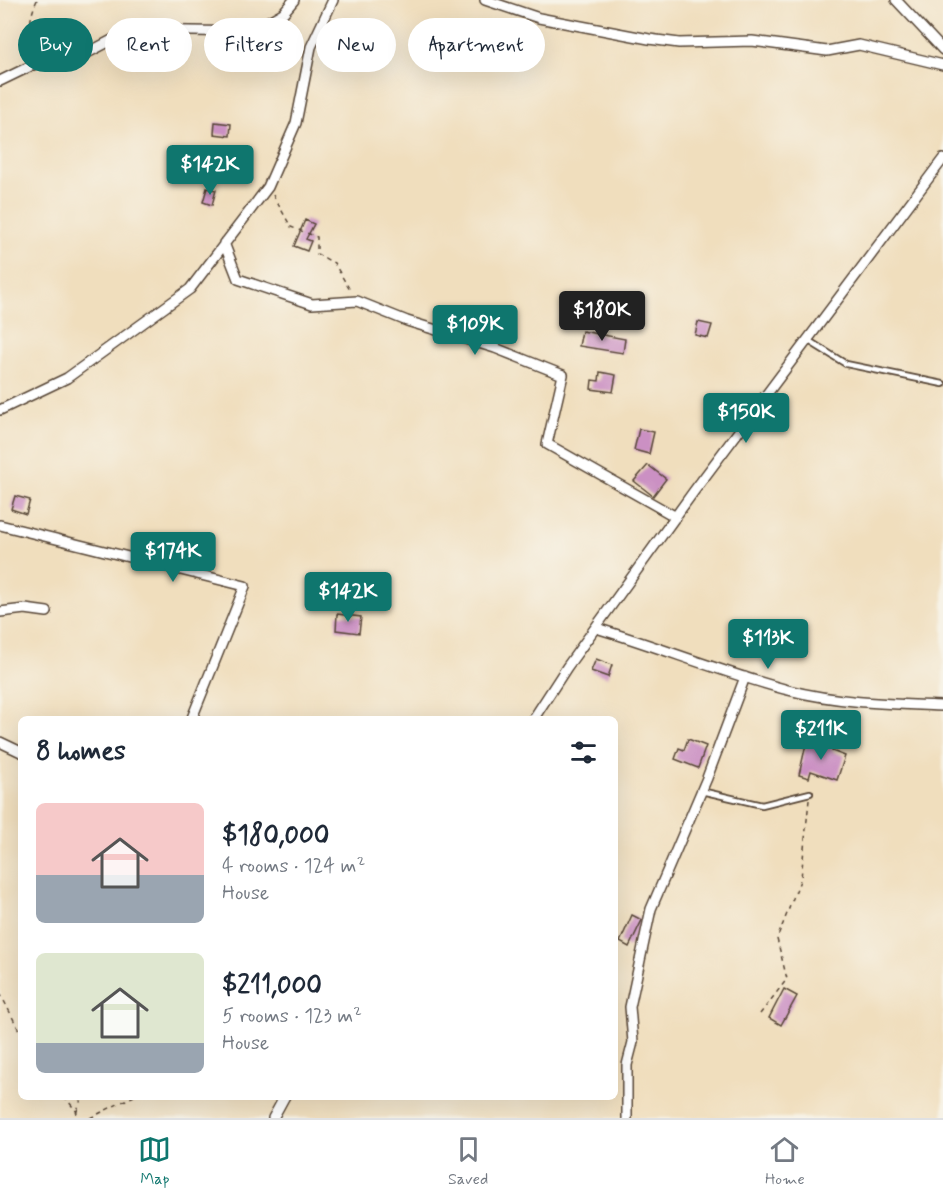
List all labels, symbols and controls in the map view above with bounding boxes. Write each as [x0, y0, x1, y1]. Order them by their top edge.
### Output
chip: Buy [18, 18, 93, 72]
chip: Rent [105, 18, 192, 72]
chip: Filters [204, 18, 304, 72]
chip: New [316, 18, 396, 72]
chip: Apartment [408, 18, 545, 72]
pin: $142K [168, 145, 252, 196]
text: $142K [181, 151, 239, 178]
pin: $180K [560, 291, 644, 342]
text: $180K [573, 297, 631, 324]
pin: $109K [433, 305, 517, 356]
text: $109K [447, 311, 503, 338]
pin: $150K [704, 393, 788, 444]
text: $150K [717, 399, 775, 426]
pin: $174K [131, 532, 215, 583]
text: $174K [145, 538, 201, 565]
pin: $142K [306, 572, 390, 623]
text: $142K [319, 578, 377, 605]
pin: $113K [726, 619, 810, 670]
text: $113K [742, 625, 794, 652]
pin: $211K [779, 710, 863, 761]
text: $211K [795, 716, 847, 743]
text: 8 homes [36, 735, 126, 769]
icon: filters [567, 736, 600, 769]
text: $180,000 [222, 819, 329, 853]
icon: home [84, 827, 156, 899]
text: 4 rooms · 124 m² [222, 853, 365, 880]
text: House [222, 880, 269, 907]
text: $211,000 [222, 969, 322, 1003]
icon: home [84, 977, 156, 1049]
text: 5 rooms · 123 m² [222, 1003, 362, 1030]
text: House [222, 1030, 269, 1057]
tab: Map [138, 1133, 171, 1190]
tab: Saved [448, 1133, 488, 1190]
tab: Home [765, 1133, 805, 1190]

